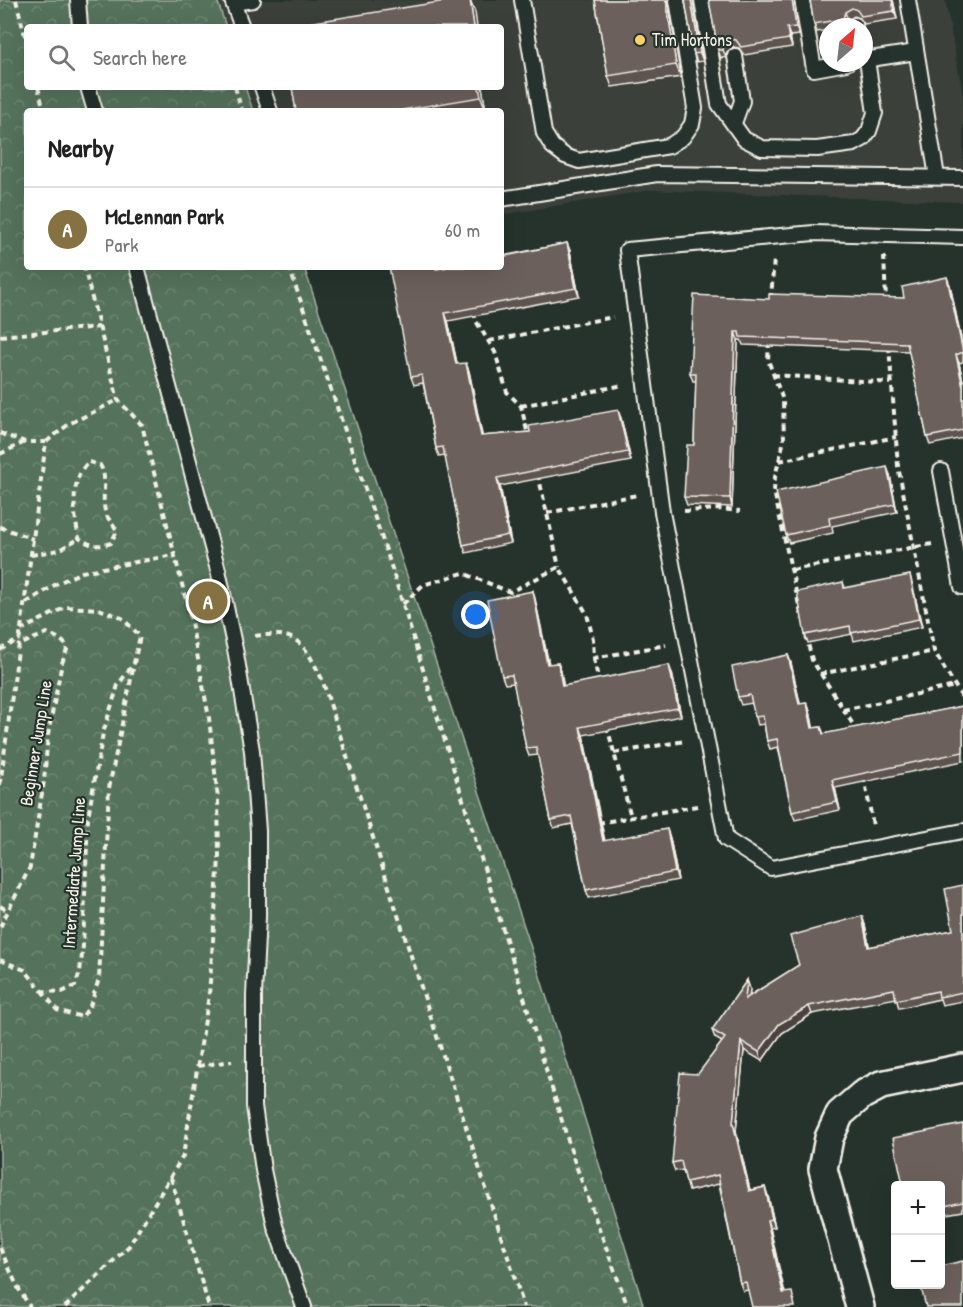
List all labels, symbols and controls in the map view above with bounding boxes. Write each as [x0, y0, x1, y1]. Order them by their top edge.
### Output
north arrow [819, 18, 873, 72]
search box [24, 24, 504, 90]
place label: Tim Hortons [652, 27, 732, 52]
marker: Tim Hortons [633, 33, 647, 47]
icon: search [45, 41, 78, 74]
text: Search here [93, 42, 187, 72]
text: Nearby [48, 130, 114, 165]
text: McLennan Park [105, 201, 224, 231]
text: A [63, 216, 72, 243]
text: 60 m [445, 216, 480, 243]
text: Park [105, 231, 138, 258]
pin: A [188, 578, 228, 624]
your location [461, 600, 490, 629]
street label: Beginner Jump Line [13, 678, 58, 808]
street label: Intermediate Jump Line [56, 796, 91, 949]
map controls [891, 1181, 945, 1289]
button: + [891, 1181, 945, 1235]
button: − [891, 1235, 945, 1289]

